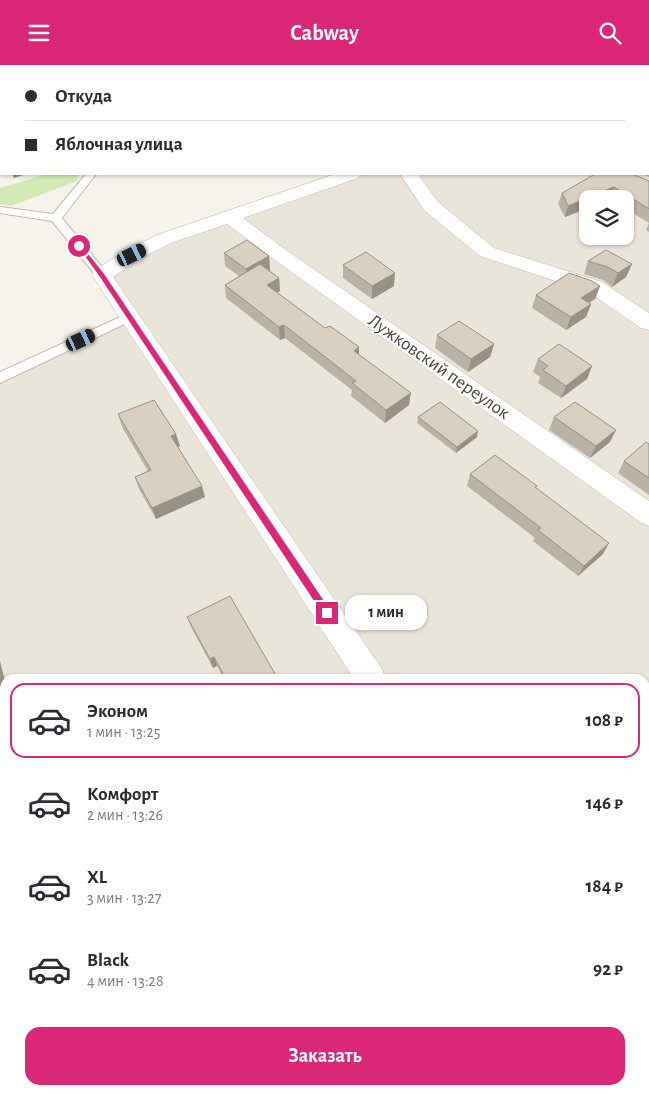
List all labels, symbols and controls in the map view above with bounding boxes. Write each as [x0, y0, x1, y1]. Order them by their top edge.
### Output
icon: menu [25, 19, 53, 47]
icon: search [596, 19, 624, 47]
text: Cabway [290, 22, 359, 44]
text: Откуда [55, 87, 112, 106]
text: Яблочная улица [55, 135, 183, 154]
map controls [579, 190, 634, 245]
button: layers [579, 190, 634, 245]
route start [68, 235, 90, 257]
car [115, 242, 148, 268]
street label: Лужковский переулок [365, 311, 513, 423]
car [64, 327, 97, 353]
callout: 1 мин [344, 595, 427, 631]
route end [316, 602, 338, 624]
text: 1 мин [368, 604, 404, 620]
icon: car [27, 698, 72, 743]
text: Эконом [87, 702, 148, 721]
text: 108 ₽ [585, 711, 623, 730]
text: 1 мин · 13:25 [87, 724, 160, 740]
icon: car [27, 781, 72, 826]
text: Комфорт [87, 785, 158, 804]
text: 146 ₽ [586, 794, 623, 813]
text: 2 мин · 13:26 [87, 807, 163, 823]
icon: car [27, 864, 72, 909]
text: XL [87, 868, 107, 887]
text: 184 ₽ [585, 877, 623, 896]
text: 3 мин · 13:27 [87, 890, 161, 906]
icon: car [27, 947, 72, 992]
text: Black [87, 951, 129, 970]
text: 92 ₽ [593, 960, 623, 979]
text: 4 мин · 13:28 [87, 973, 163, 989]
button: Заказать [25, 1027, 625, 1085]

